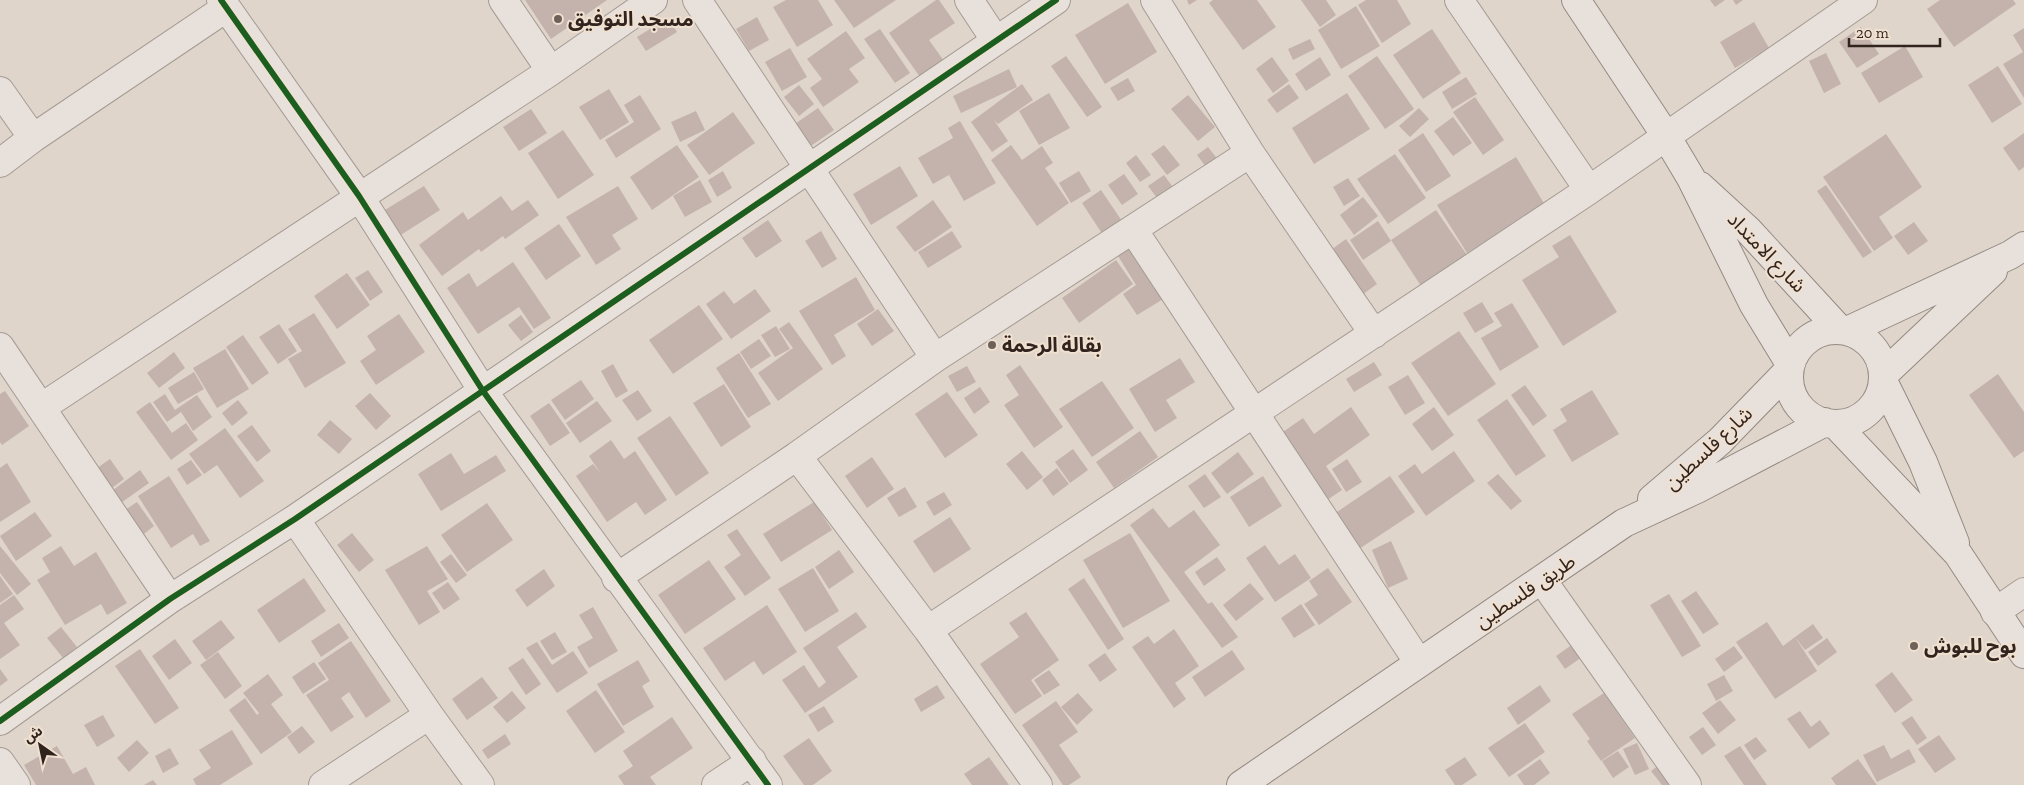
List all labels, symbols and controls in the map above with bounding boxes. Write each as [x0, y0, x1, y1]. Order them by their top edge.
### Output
place label: مسجد التوفيق [568, 7, 694, 31]
marker: مسجد التوفيق [552, 13, 564, 25]
scale bar [1849, 15, 1940, 47]
text: 20 m [1856, 24, 1889, 42]
street label: شارع الامتداد [1720, 207, 1811, 299]
place label: بقالة الرحمة [1002, 333, 1102, 357]
marker: بقالة الرحمة [986, 339, 998, 351]
street label: شارع فلسطين [1659, 401, 1759, 497]
street label: طريق فلسطين [1470, 549, 1580, 634]
place label: بوح للبوش [1924, 634, 2017, 661]
marker: بوح للبوش [1908, 640, 1920, 652]
north arrow [15, 720, 65, 770]
text: ش [21, 722, 46, 747]

